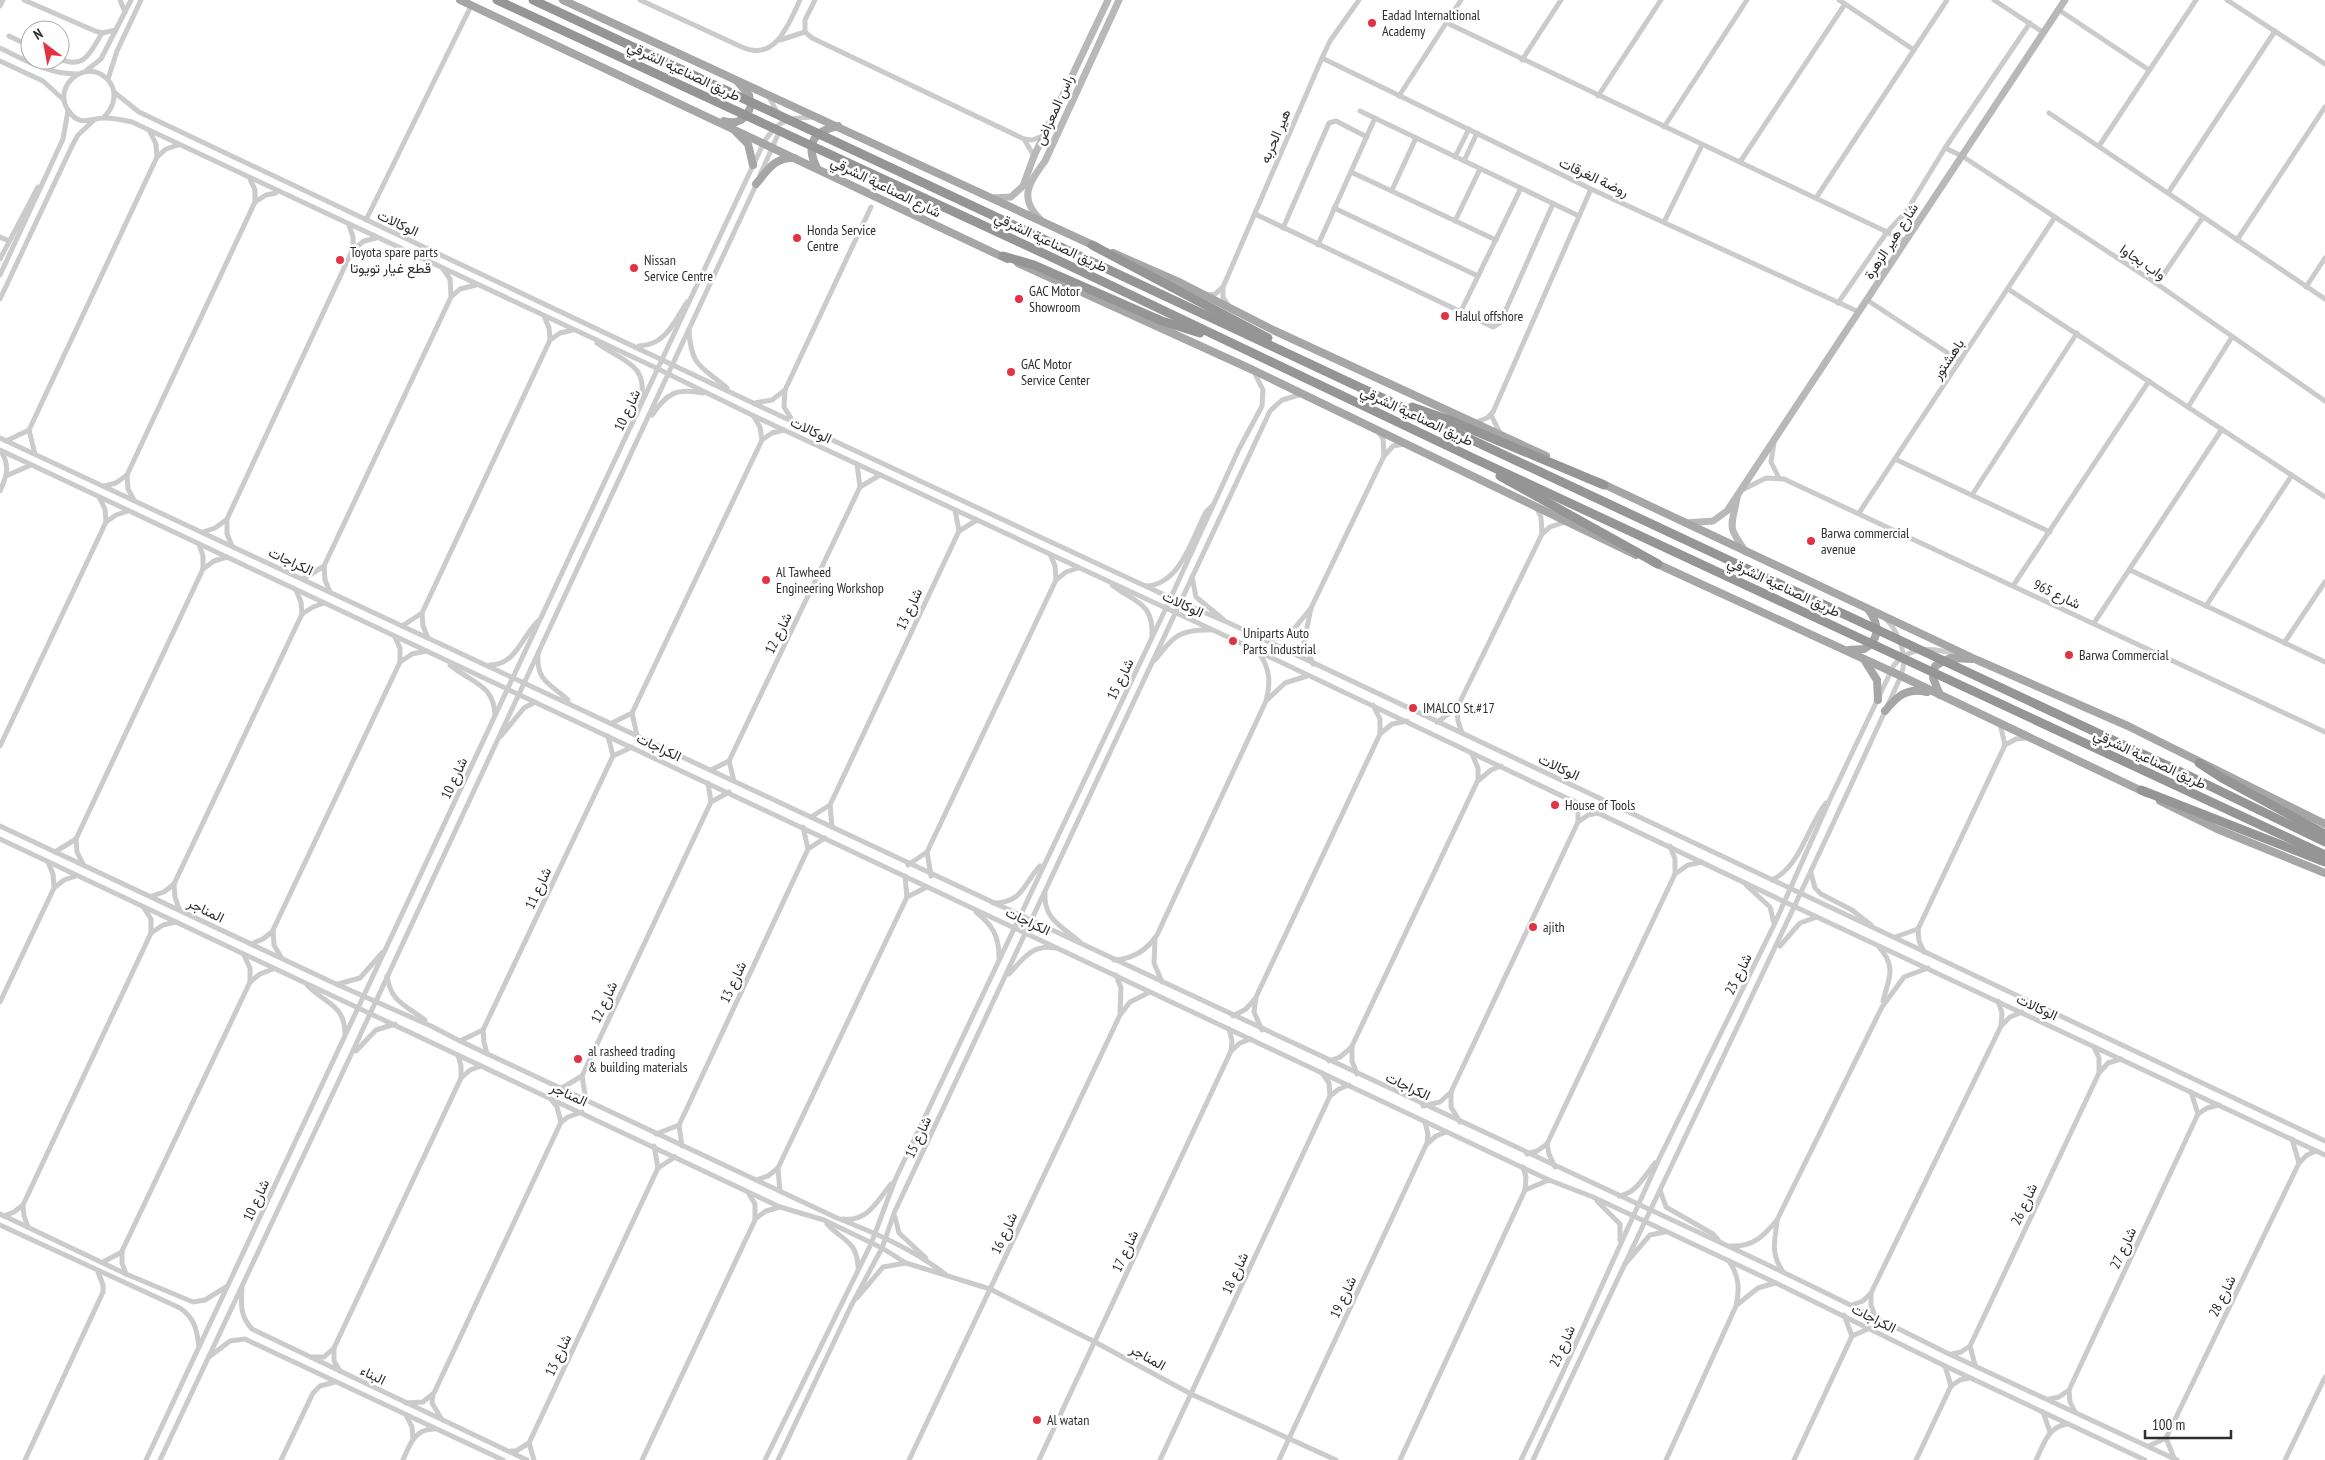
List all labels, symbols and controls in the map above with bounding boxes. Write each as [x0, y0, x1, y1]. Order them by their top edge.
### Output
place label: Eadad Internaltional Academy [1382, 6, 1481, 40]
marker: Eadad Internaltional Academy [1366, 17, 1378, 29]
north arrow [20, 20, 70, 70]
text: N [30, 24, 46, 44]
street label: طريق الصناعية الشرقي [624, 37, 743, 108]
street label: راس المعراض [1031, 72, 1078, 148]
street label: هير الحربه [1256, 106, 1295, 166]
street label: شارع الصناعية الشرقي [827, 153, 944, 224]
street label: روضة الغرقات [1556, 153, 1632, 201]
street label: شارع هير الزهرة [1860, 200, 1924, 283]
street label: الوكالات [374, 206, 422, 240]
street label: طريق الصناعية الشرقي [991, 208, 1110, 279]
place label: Honda Service Centre [807, 221, 876, 255]
marker: Honda Service Centre [791, 232, 803, 244]
street label: واب بجاوا [2117, 240, 2169, 284]
place label: Toyota spare parts قطع غيار تويوتا [350, 243, 438, 279]
place label: Nissan Service Centre [644, 251, 713, 285]
marker: Toyota spare parts قطع غيار تويوتا [334, 254, 346, 266]
marker: Nissan Service Centre [628, 262, 640, 274]
place label: GAC Motor Showroom [1029, 282, 1080, 316]
marker: GAC Motor Showroom [1013, 293, 1025, 305]
place label: Halul offshore [1455, 307, 1524, 325]
marker: Halul offshore [1439, 310, 1451, 322]
street label: باهشتور [1927, 335, 1968, 384]
place label: GAC Motor Service Center [1021, 355, 1090, 389]
marker: GAC Motor Service Center [1005, 366, 1017, 378]
street label: طريق الصناعية الشرقي [1357, 382, 1476, 453]
street label: شارع 10 [610, 386, 646, 434]
street label: الوكالات [787, 413, 835, 447]
place label: Barwa commercial avenue [1821, 524, 1910, 558]
marker: Barwa commercial avenue [1805, 535, 1817, 547]
street label: الكراجات [266, 543, 316, 579]
street label: طريق الصناعية الشرقي [1724, 553, 1843, 624]
place label: Al Tawheed Engineering Workshop [776, 563, 884, 597]
marker: Al Tawheed Engineering Workshop [760, 574, 772, 586]
street label: شارع 965 [2030, 575, 2083, 615]
street label: شارع 13 [892, 585, 928, 633]
street label: الوكالات [1159, 587, 1207, 621]
street label: شارع 12 [760, 609, 797, 657]
place label: Uniparts Auto Parts Industrial [1243, 624, 1317, 658]
marker: Uniparts Auto Parts Industrial [1227, 635, 1239, 647]
place label: Barwa Commercial [2079, 646, 2169, 664]
marker: Barwa Commercial [2063, 649, 2075, 661]
street label: شارع 15 [1102, 655, 1139, 703]
place label: IMALCO St.#17 [1423, 699, 1495, 717]
marker: IMALCO St.#17 [1407, 702, 1419, 714]
street label: طريق الصناعية الشرقي [2090, 725, 2209, 796]
street label: الكراجات [634, 729, 684, 765]
street label: الوكالات [1535, 750, 1583, 784]
street label: شارع 10 [437, 754, 473, 802]
place label: House of Tools [1565, 796, 1635, 814]
marker: House of Tools [1549, 799, 1561, 811]
street label: شارع 11 [521, 864, 557, 912]
street label: المناجر [184, 893, 227, 927]
street label: الكراجات [1003, 903, 1053, 939]
place label: ajith [1543, 918, 1565, 936]
marker: ajith [1527, 921, 1539, 933]
street label: شارع 23 [1720, 950, 1757, 998]
street label: شارع 13 [716, 958, 752, 1006]
street label: شارع 12 [587, 978, 623, 1026]
street label: الوكالات [2013, 990, 2061, 1024]
place label: al rasheed trading & building materials [588, 1042, 688, 1076]
marker: al rasheed trading & building materials [572, 1053, 584, 1065]
street label: الكراجات [1383, 1068, 1433, 1104]
street label: المناجر [547, 1077, 590, 1110]
street label: شارع 15 [901, 1113, 937, 1161]
street label: شارع 10 [239, 1176, 275, 1224]
street label: شارع 26 [2007, 1180, 2043, 1228]
street label: شارع 16 [987, 1209, 1023, 1257]
street label: شارع 27 [2106, 1224, 2142, 1272]
street label: شارع 17 [1108, 1227, 1144, 1275]
street label: شارع 18 [1218, 1249, 1254, 1297]
street label: شارع 28 [2204, 1272, 2241, 1320]
street label: شارع 19 [1326, 1273, 1362, 1321]
street label: الكراجات [1849, 1299, 1899, 1337]
street label: شارع 23 [1545, 1322, 1581, 1370]
street label: شارع 13 [541, 1331, 577, 1379]
street label: المناجر [1126, 1339, 1169, 1374]
street label: البناء [357, 1361, 389, 1389]
scale bar [2145, 1408, 2231, 1440]
place label: Al watan [1047, 1411, 1089, 1429]
marker: Al watan [1031, 1414, 1043, 1426]
text: 100 m [2152, 1415, 2185, 1434]

